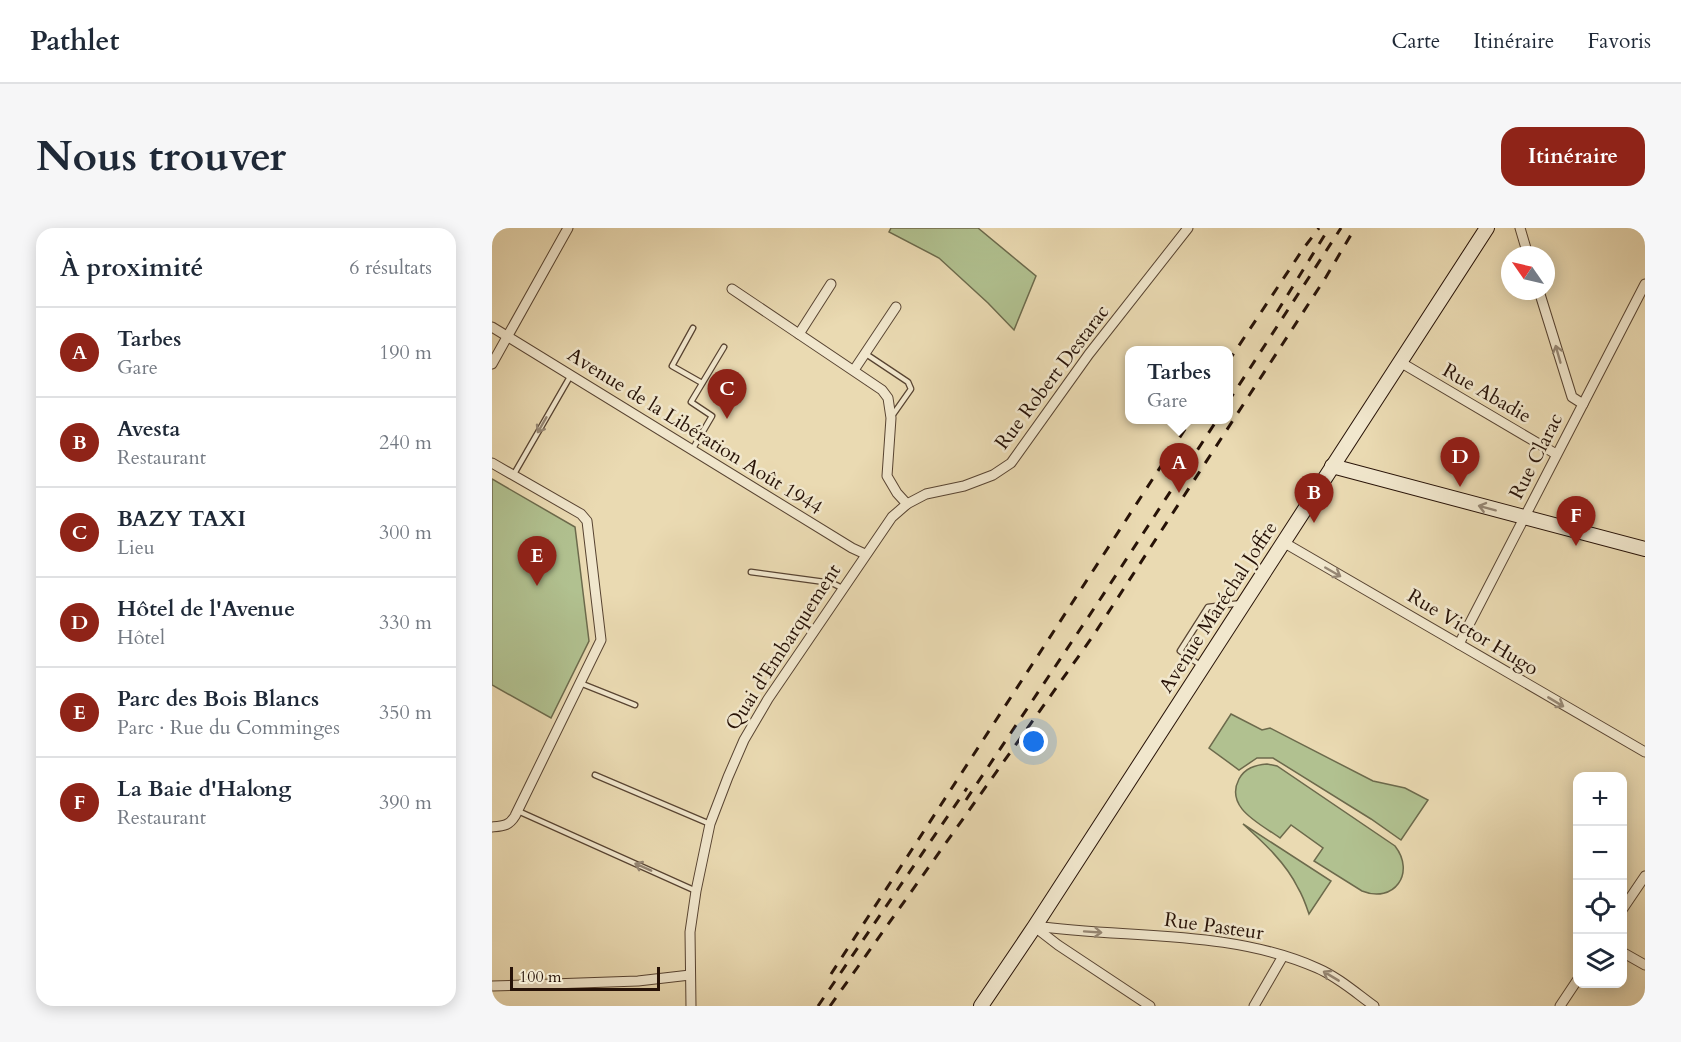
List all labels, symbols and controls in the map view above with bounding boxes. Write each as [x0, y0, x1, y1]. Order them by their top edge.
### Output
text: Pathlet [30, 22, 119, 60]
text: Carte [1391, 27, 1440, 56]
text: Itinéraire [1473, 27, 1554, 56]
text: Favoris [1587, 27, 1651, 56]
button: Itinéraire [1501, 127, 1645, 186]
text: Nous trouver [36, 128, 286, 185]
north arrow [1501, 246, 1555, 300]
text: À proximité [60, 250, 203, 285]
text: 6 résultats [349, 254, 432, 281]
street label: Rue Robert Destarac [989, 299, 1115, 455]
text: Tarbes [117, 324, 181, 354]
text: A [72, 339, 87, 366]
text: 190 m [379, 339, 432, 366]
street label: Avenue de la Libération Août 1944 [562, 341, 828, 521]
one-way arrow [1552, 344, 1563, 363]
popup [1125, 346, 1233, 424]
text: Gare [117, 354, 158, 381]
text: Tarbes [1147, 357, 1211, 387]
street label: Rue Abadie [1438, 357, 1536, 429]
pin: C [708, 370, 746, 419]
text: Gare [1147, 387, 1188, 414]
street label: Rue Clarac [1503, 408, 1569, 504]
text: Avesta [117, 414, 180, 444]
one-way arrow [536, 416, 548, 433]
text: B [72, 429, 87, 456]
text: 240 m [379, 429, 432, 456]
pin: D [1440, 438, 1480, 487]
text: Restaurant [117, 444, 206, 471]
pin: A [1160, 444, 1198, 493]
pin: B [1294, 474, 1334, 523]
pin: F [1556, 496, 1596, 546]
one-way arrow [1478, 501, 1497, 513]
text: BAZY TAXI [117, 504, 246, 534]
street label: Avenue Maréchal Joffre [1152, 516, 1284, 698]
text: C [72, 519, 87, 546]
text: 300 m [379, 519, 432, 546]
text: Lieu [117, 534, 155, 561]
pin: E [518, 536, 556, 586]
street label: Quai d'Embarquement [719, 558, 847, 735]
one-way arrow [1324, 566, 1341, 578]
street label: Rue Victor Hugo [1403, 582, 1544, 682]
text: Hôtel de l'Avenue [117, 594, 295, 624]
text: D [71, 609, 88, 636]
text: 330 m [379, 609, 432, 636]
text: Hôtel [117, 624, 165, 651]
text: Parc des Bois Blancs [117, 684, 319, 714]
one-way arrow [1547, 696, 1564, 708]
text: E [73, 699, 86, 726]
text: 350 m [379, 699, 432, 726]
text: Parc · Rue du Comminges [117, 714, 340, 741]
your location [1019, 727, 1048, 756]
map controls [1573, 772, 1627, 988]
button: + [1573, 772, 1627, 826]
text: La Baie d'Halong [117, 774, 292, 804]
text: F [74, 789, 85, 816]
text: 390 m [379, 789, 432, 816]
text: Restaurant [117, 804, 206, 831]
button: − [1573, 826, 1627, 880]
one-way arrow [634, 861, 652, 872]
button: locate [1573, 880, 1627, 934]
street label: Rue Pasteur [1163, 906, 1266, 946]
one-way arrow [1082, 927, 1102, 938]
button: layers [1573, 934, 1627, 988]
scale bar [510, 964, 660, 992]
text: 100 m [519, 966, 561, 988]
one-way arrow [1323, 970, 1340, 982]

